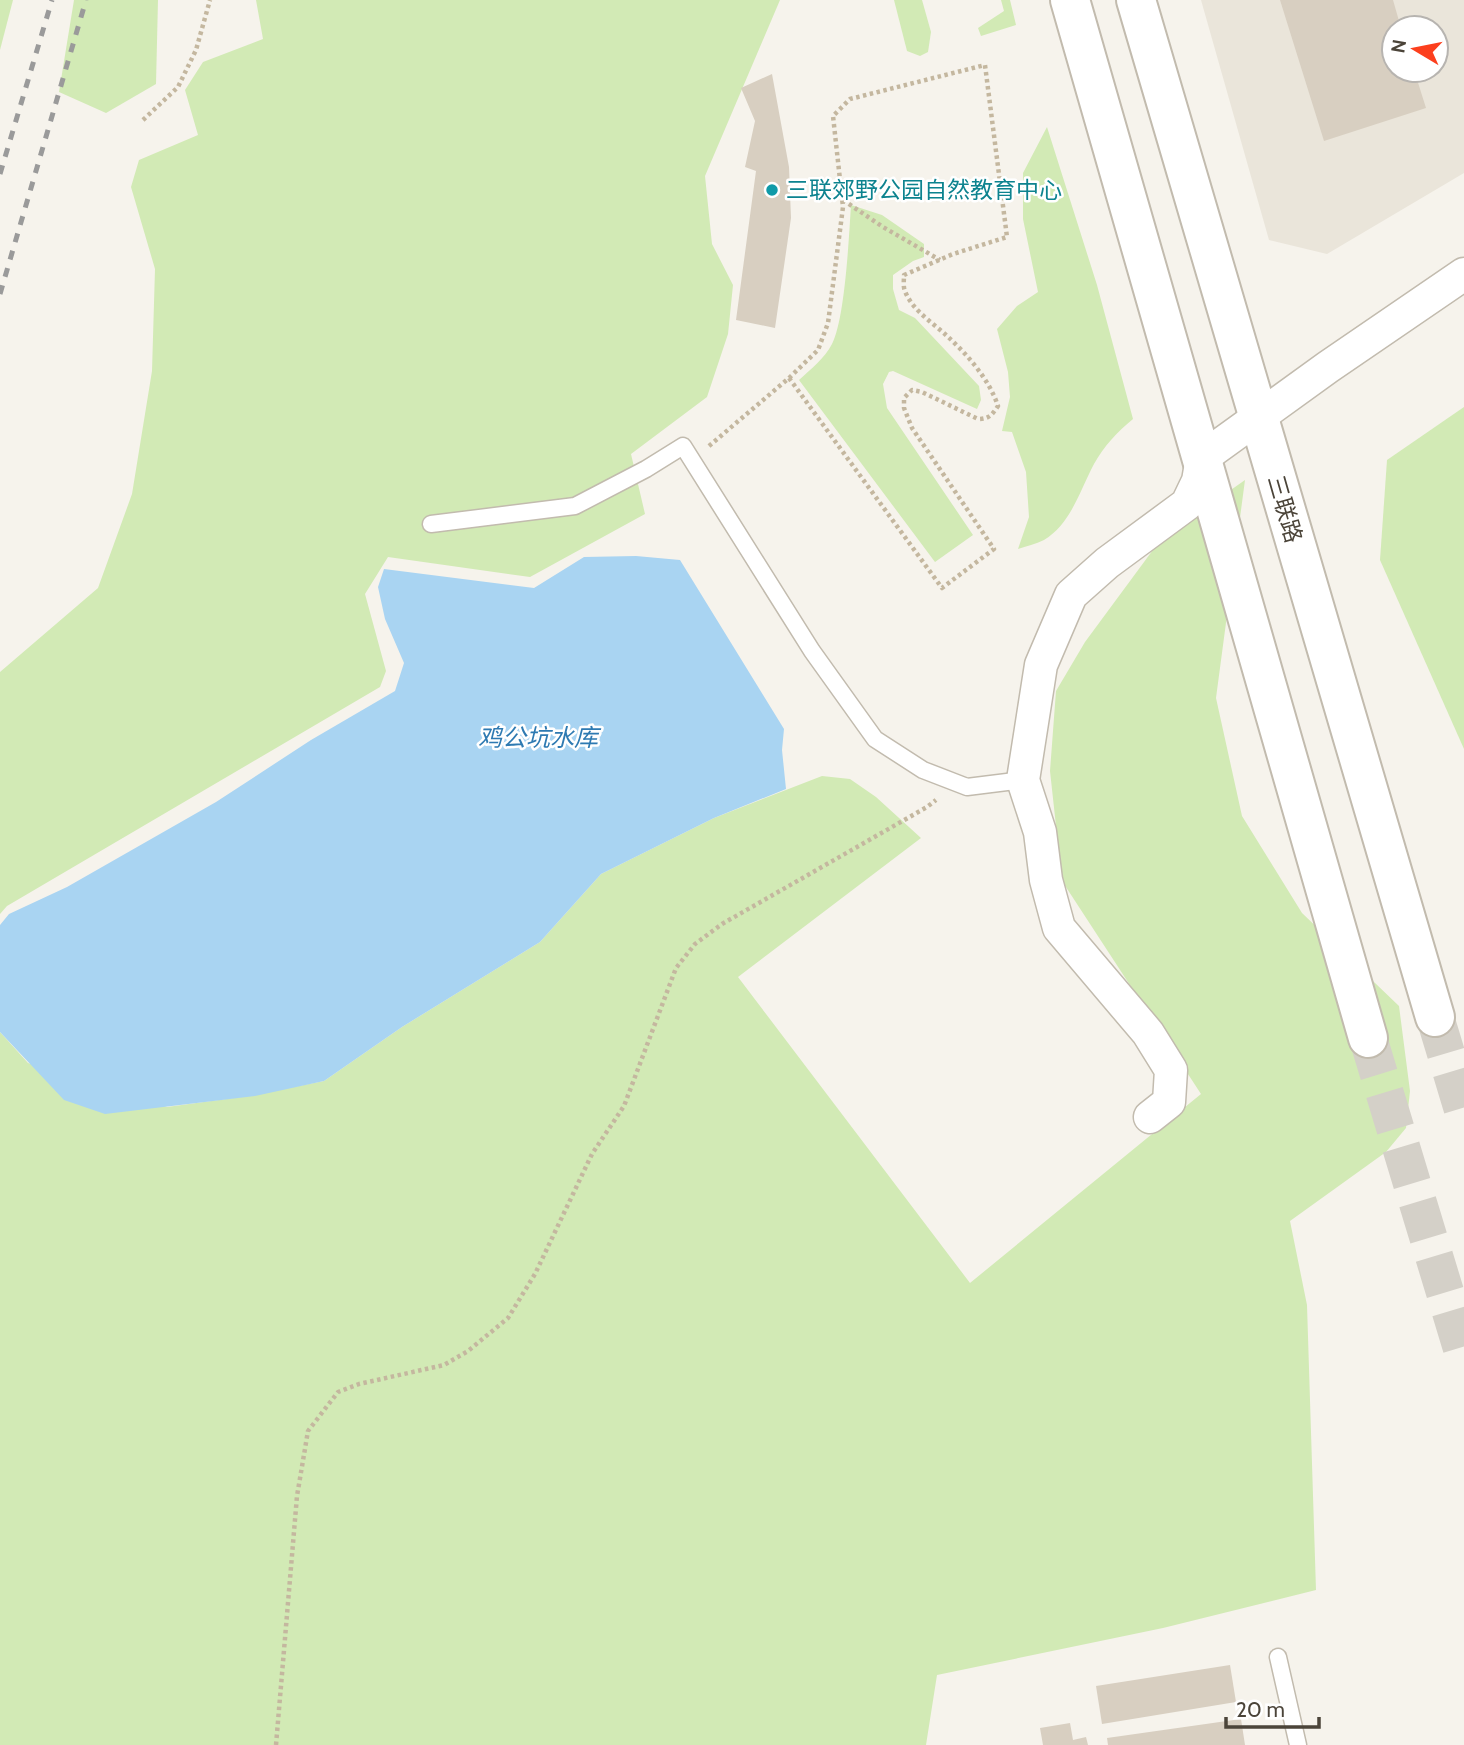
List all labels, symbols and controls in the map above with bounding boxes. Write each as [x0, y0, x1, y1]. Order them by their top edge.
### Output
north arrow [1380, 14, 1450, 84]
text: N [1386, 38, 1411, 55]
place label: 三联郊野公园自然教育中心 [786, 176, 1062, 204]
marker: 三联郊野公园自然教育中心 [764, 182, 780, 198]
street label: 三联路 [1262, 472, 1308, 546]
water label: 鸡公坑水库 [478, 723, 602, 752]
scale bar [1226, 1686, 1319, 1730]
text: 20 m [1236, 1697, 1285, 1722]

